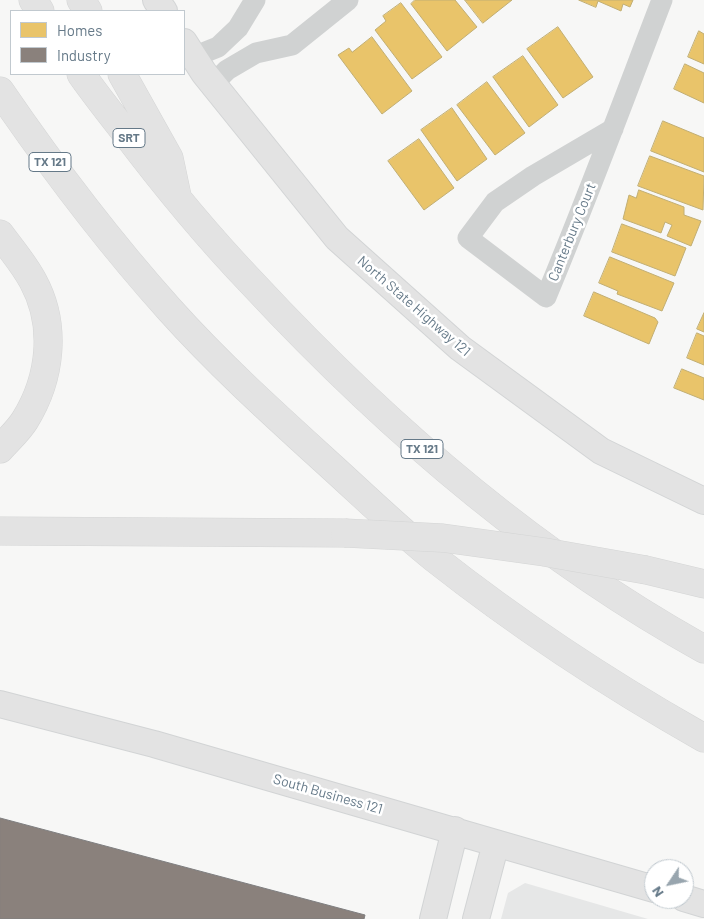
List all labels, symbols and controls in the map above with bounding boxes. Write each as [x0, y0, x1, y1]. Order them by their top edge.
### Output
legend [10, 10, 185, 75]
text: Homes [57, 21, 102, 39]
text: Industry [57, 46, 111, 64]
road number: SRT [113, 128, 145, 148]
road number: TX 121 [29, 152, 71, 172]
street label: Canterbury Court [545, 180, 599, 284]
street label: North State Highway 121 [354, 252, 474, 360]
road number: TX 121 [401, 439, 443, 458]
street label: South Business 121 [271, 770, 385, 818]
north arrow [644, 859, 694, 909]
text: N [647, 883, 667, 901]

